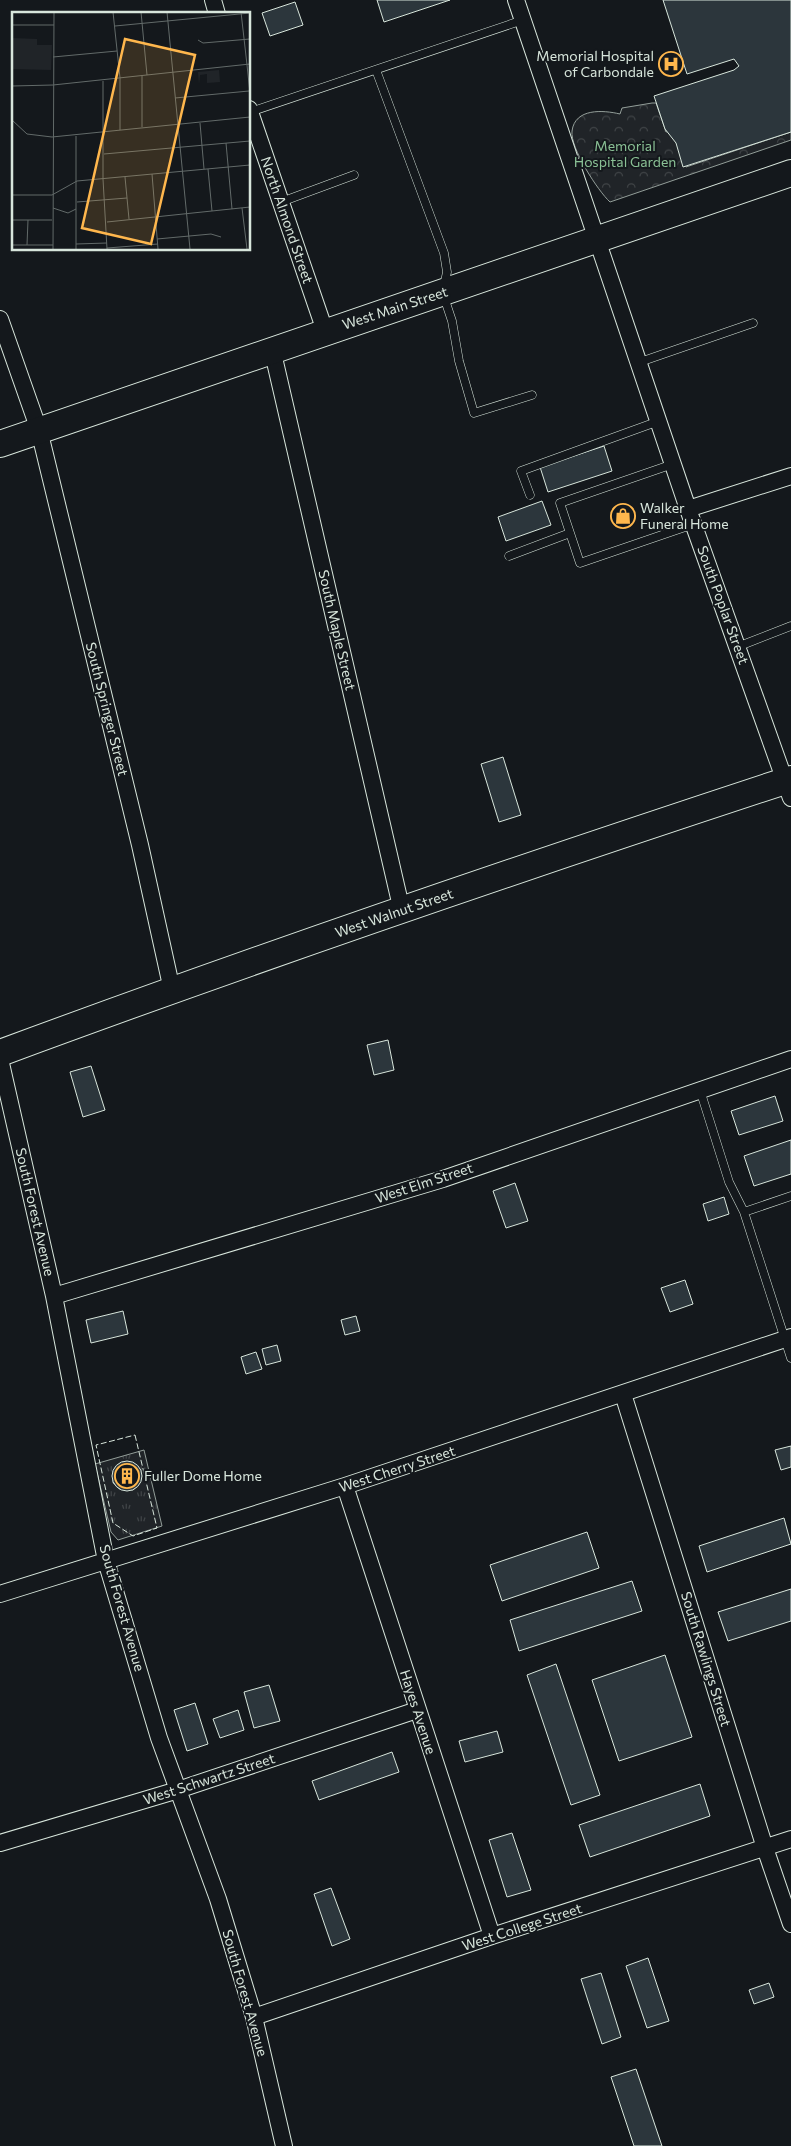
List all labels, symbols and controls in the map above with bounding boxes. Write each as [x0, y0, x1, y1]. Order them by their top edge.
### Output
inset map [12, 12, 250, 250]
place label: Memorial Hospital of Carbondale [536, 47, 654, 80]
hospital icon: Memorial Hospital of Carbondale [658, 51, 684, 77]
park label: Memorial Hospital Garden [574, 137, 676, 170]
street label: North Almond Street [258, 154, 317, 286]
street label: West Main Street [340, 282, 450, 333]
place label: Walker Funeral Home [640, 499, 729, 532]
shop icon: Walker Funeral Home [610, 503, 636, 529]
street label: South Poplar Street [694, 543, 753, 667]
street label: South Maple Street [315, 568, 360, 692]
street label: South Springer Street [83, 640, 132, 778]
street label: West Walnut Street [333, 884, 455, 941]
street label: South Forest Avenue [12, 1146, 59, 1278]
street label: West Elm Street [373, 1159, 475, 1206]
street label: West Cherry Street [337, 1442, 457, 1495]
building icon: Fuller Dome Home [114, 1463, 140, 1489]
place label: Fuller Dome Home [144, 1467, 262, 1484]
street label: South Forest Avenue [96, 1543, 149, 1673]
street label: South Rawlings Street [678, 1589, 735, 1728]
street label: Hayes Avenue [397, 1667, 440, 1756]
street label: West Schwartz Street [141, 1749, 277, 1808]
street label: West College Street [460, 1899, 584, 1954]
street label: South Forest Avenue [219, 1928, 272, 2058]

